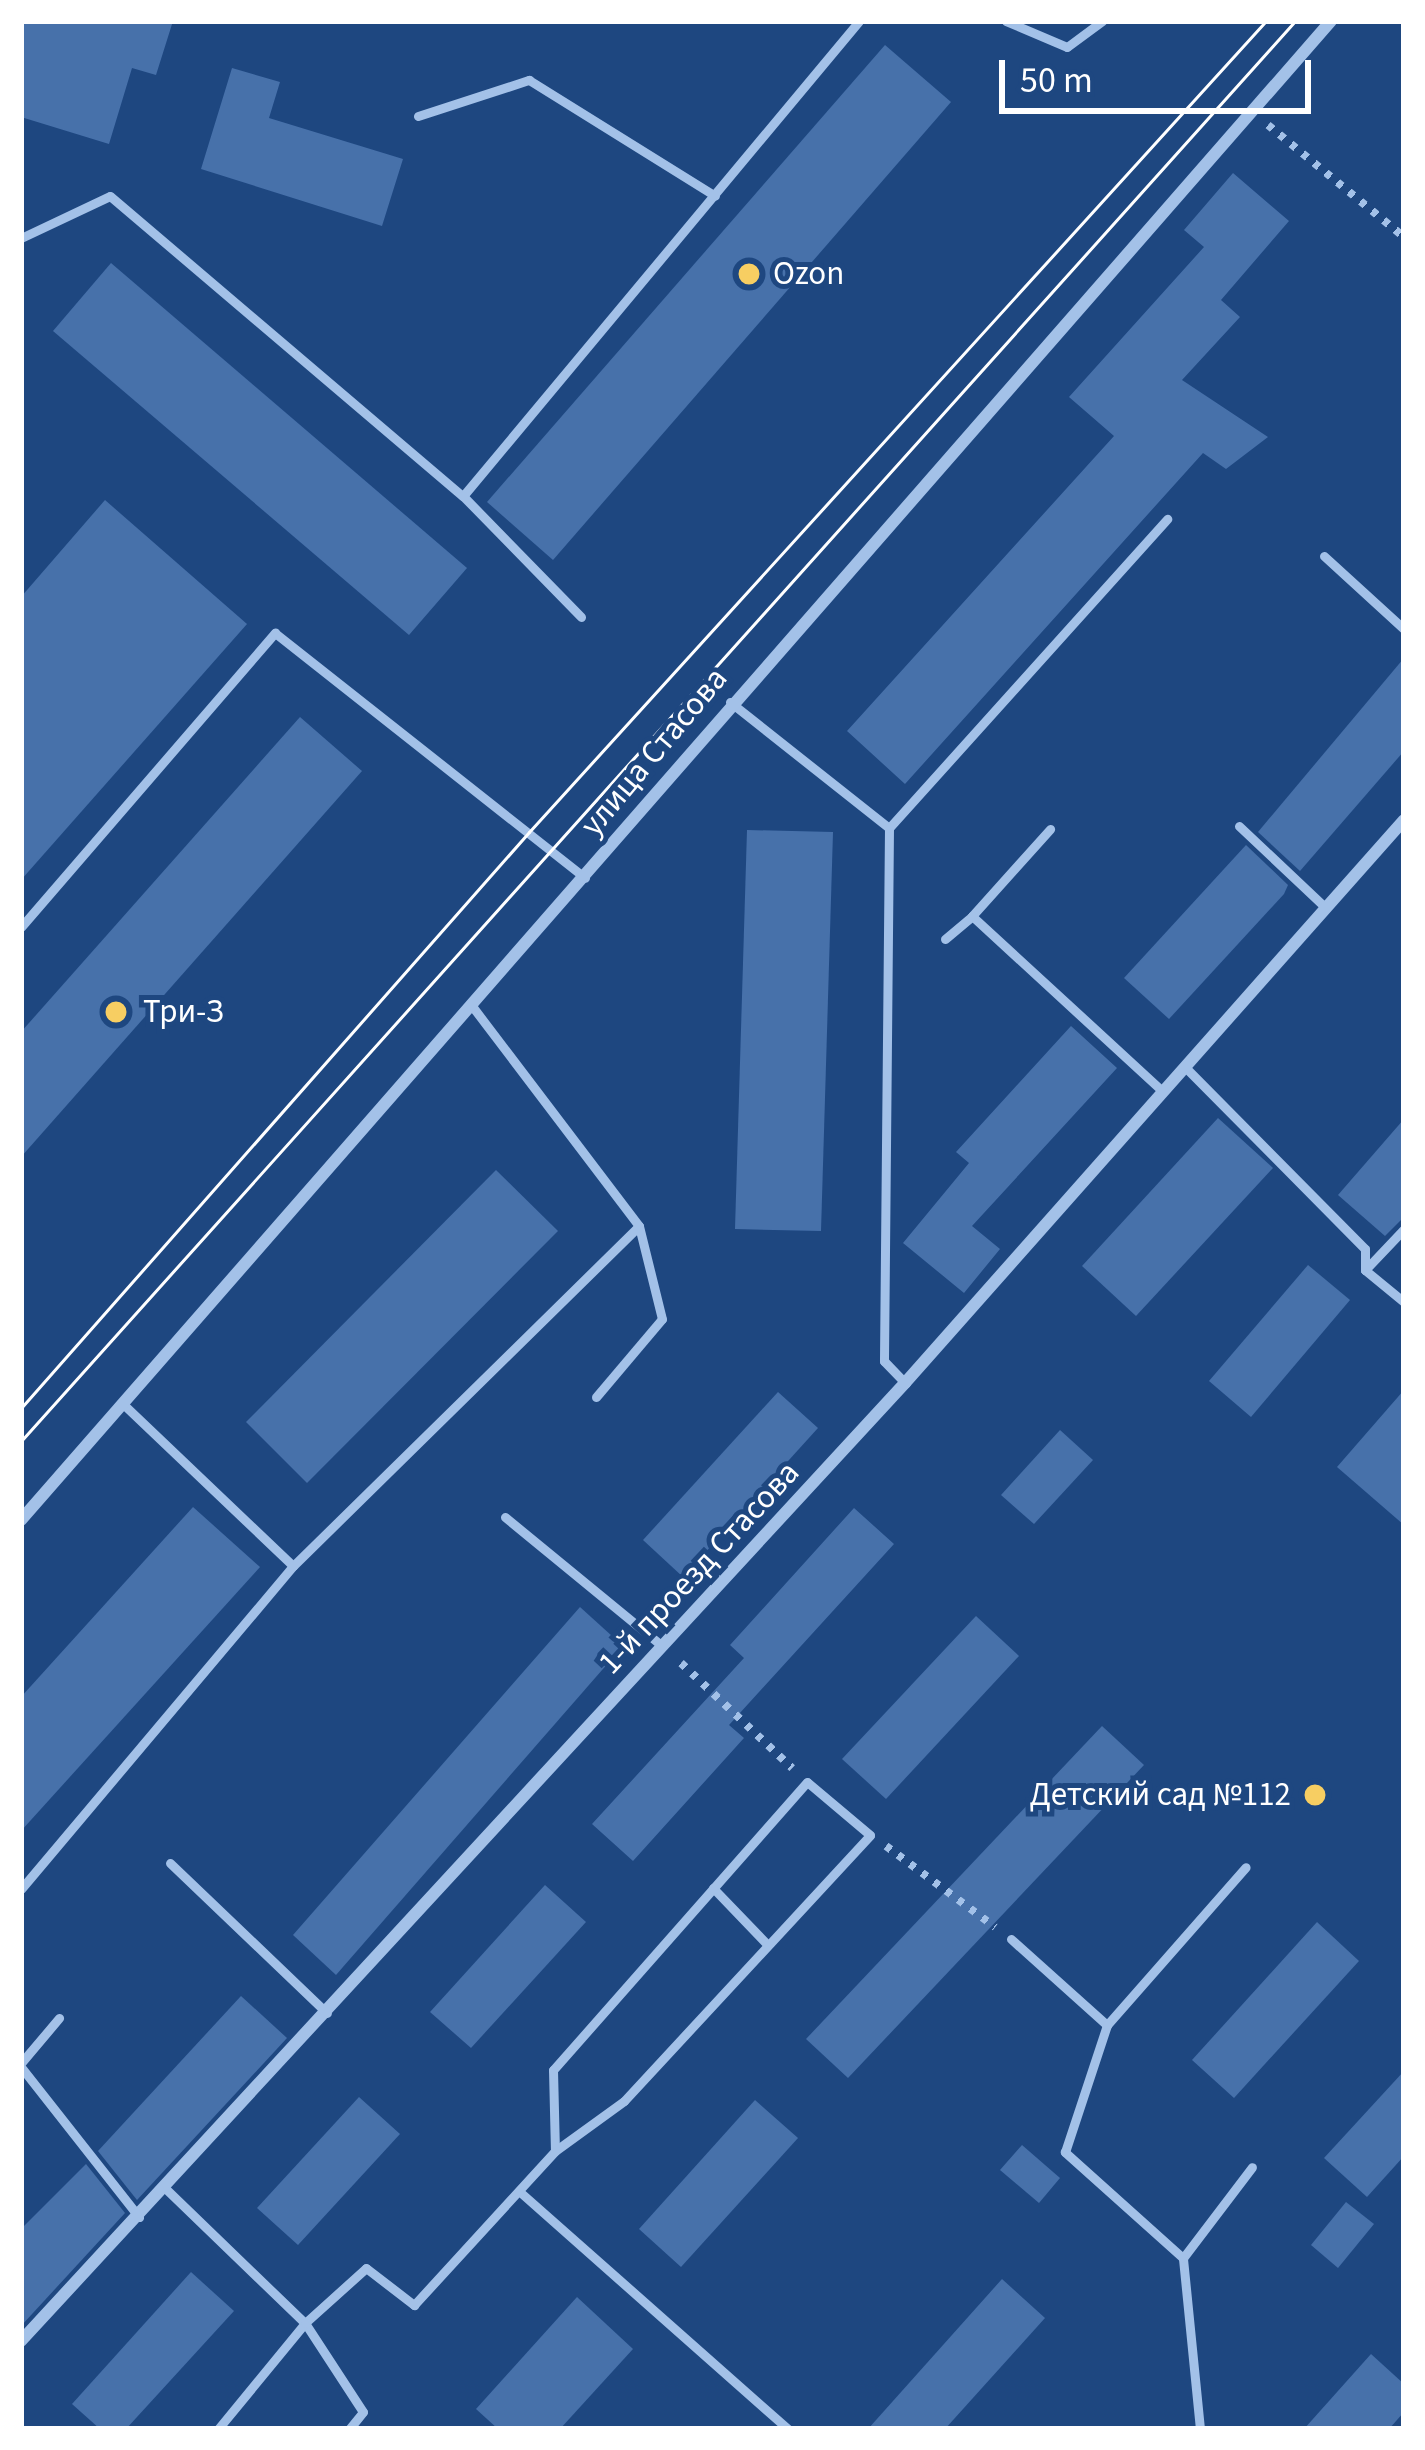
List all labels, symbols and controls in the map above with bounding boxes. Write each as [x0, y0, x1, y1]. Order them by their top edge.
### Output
scale bar [1005, 36, 1317, 110]
text: 50 m [1020, 55, 1093, 106]
place label: Ozon [773, 254, 844, 294]
marker: Ozon [736, 261, 762, 287]
street label: улица Стасова [572, 660, 736, 844]
place label: Три-З [143, 992, 224, 1032]
marker: Три-З [100, 996, 132, 1028]
street label: 1-й проезд Стасова [590, 1453, 808, 1683]
place label: Детский сад №112 [1029, 1775, 1291, 1815]
marker: Детский сад №112 [1302, 1782, 1328, 1808]

